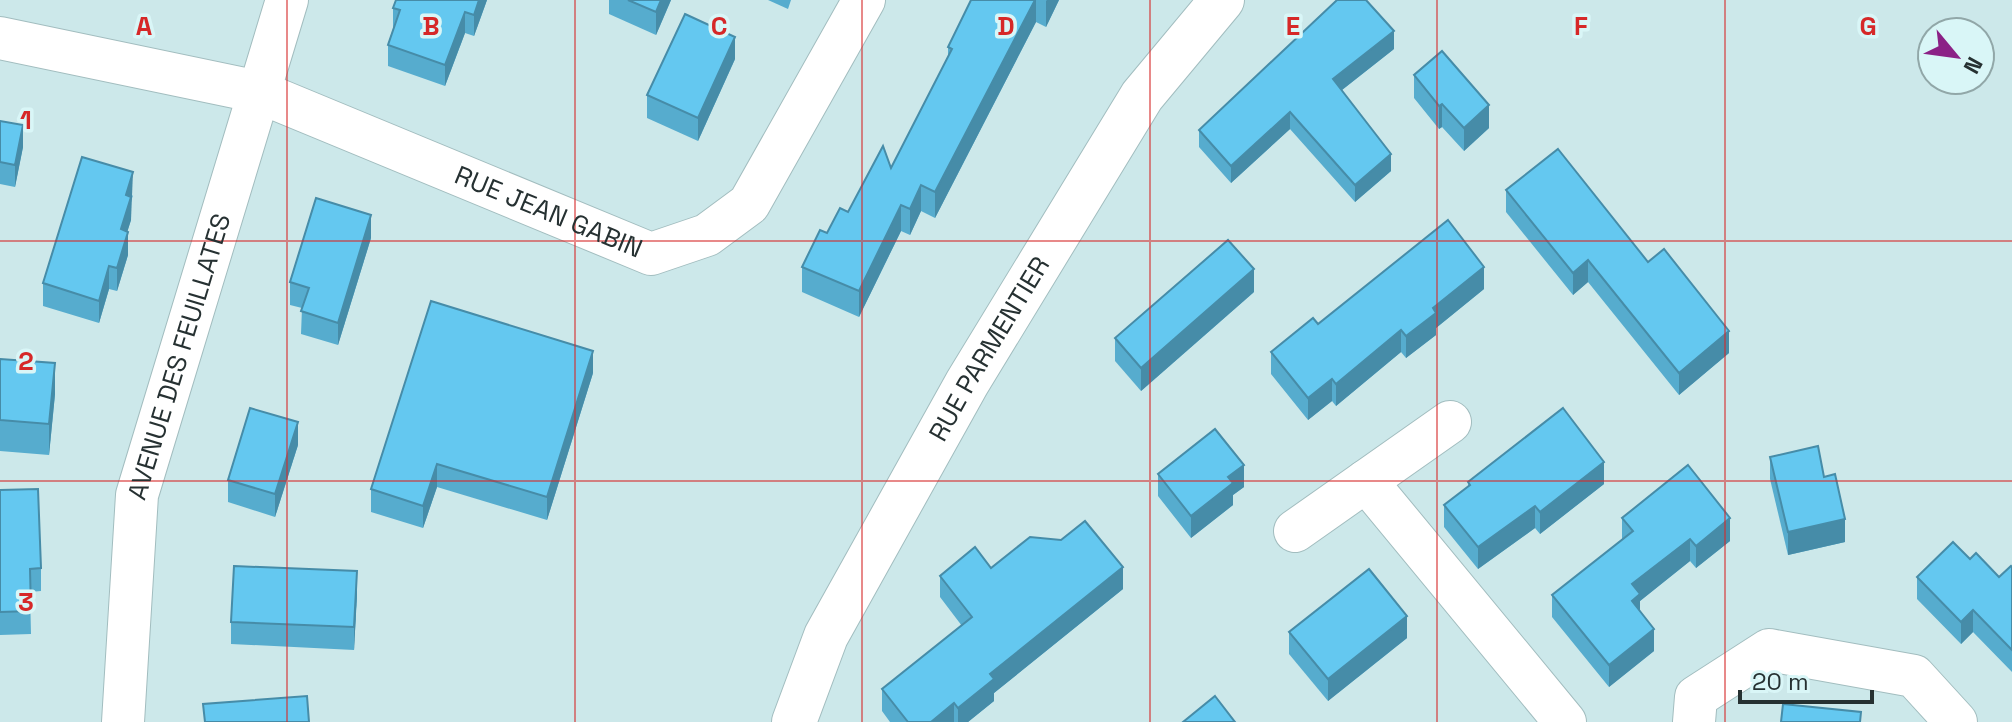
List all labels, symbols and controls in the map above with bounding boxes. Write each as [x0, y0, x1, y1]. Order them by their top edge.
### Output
text: A [136, 9, 153, 43]
text: B [422, 9, 440, 43]
text: C [711, 9, 727, 43]
text: D [997, 9, 1015, 43]
text: E [1286, 9, 1300, 43]
text: F [1574, 9, 1588, 43]
text: G [1859, 9, 1877, 43]
north arrow [1916, 16, 1996, 96]
text: N [1958, 52, 1989, 79]
text: 1 [20, 103, 32, 137]
street label: RUE JEAN GABIN [450, 158, 648, 266]
street label: AVENUE DES FEUILLATES [120, 209, 238, 504]
street label: RUE PARMENTIER [921, 250, 1057, 447]
text: 2 [18, 344, 34, 378]
text: 3 [18, 585, 34, 619]
scale bar [1740, 654, 1872, 704]
text: 20 m [1752, 666, 1809, 697]

